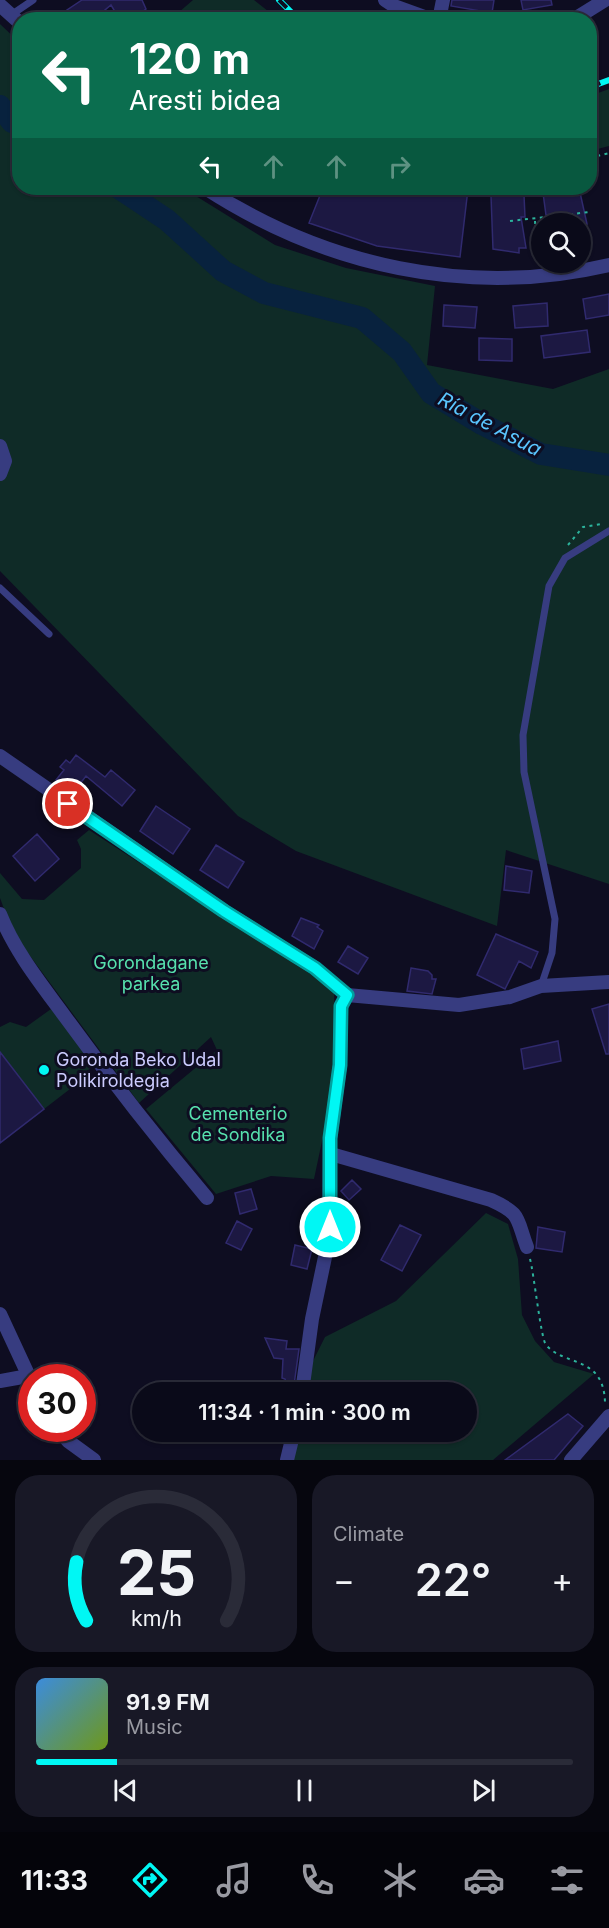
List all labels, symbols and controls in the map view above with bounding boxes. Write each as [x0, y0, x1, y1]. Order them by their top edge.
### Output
text: 120 m [129, 33, 250, 84]
icon: left [30, 36, 108, 114]
text: Aresti bidea [129, 84, 281, 117]
icon: left [194, 150, 227, 183]
icon: ahead [257, 150, 290, 183]
icon: ahead [320, 150, 353, 183]
icon: right [383, 150, 416, 183]
map controls [531, 213, 591, 273]
button: search [531, 213, 591, 273]
water label: Ría de Asua [434, 387, 546, 461]
pin [42, 778, 93, 829]
icon: arrive [51, 787, 84, 820]
park label: Gorondagane parkea [93, 952, 209, 994]
place label: Goronda Beko Udal Polikiroldegia [56, 1049, 221, 1091]
marker: Goronda Beko Udal Polikiroldegia [37, 1063, 51, 1077]
park label: Cementerio de Sondika [189, 1103, 287, 1145]
position arrow [298, 1195, 362, 1259]
speed limit sign: 30 [18, 1364, 96, 1442]
text: 11:34 · 1 min · 300 m [198, 1399, 411, 1425]
text: Climate [333, 1522, 404, 1546]
text: 25 [116, 1535, 196, 1610]
text: 22° [415, 1552, 491, 1607]
text: − [333, 1560, 355, 1600]
text: + [551, 1560, 573, 1600]
text: km/h [131, 1605, 181, 1631]
text: 91.9 FM [126, 1689, 210, 1715]
text: Music [126, 1715, 183, 1739]
icon: previous [109, 1774, 142, 1807]
icon: pause [288, 1774, 321, 1807]
icon: next [467, 1774, 500, 1807]
icon: directions [129, 1859, 171, 1901]
icon: music [213, 1859, 255, 1901]
icon: phone [296, 1859, 338, 1901]
icon: climate [379, 1859, 421, 1901]
icon: car [463, 1859, 505, 1901]
icon: filters [546, 1859, 588, 1901]
text: 11:33 [21, 1864, 88, 1897]

